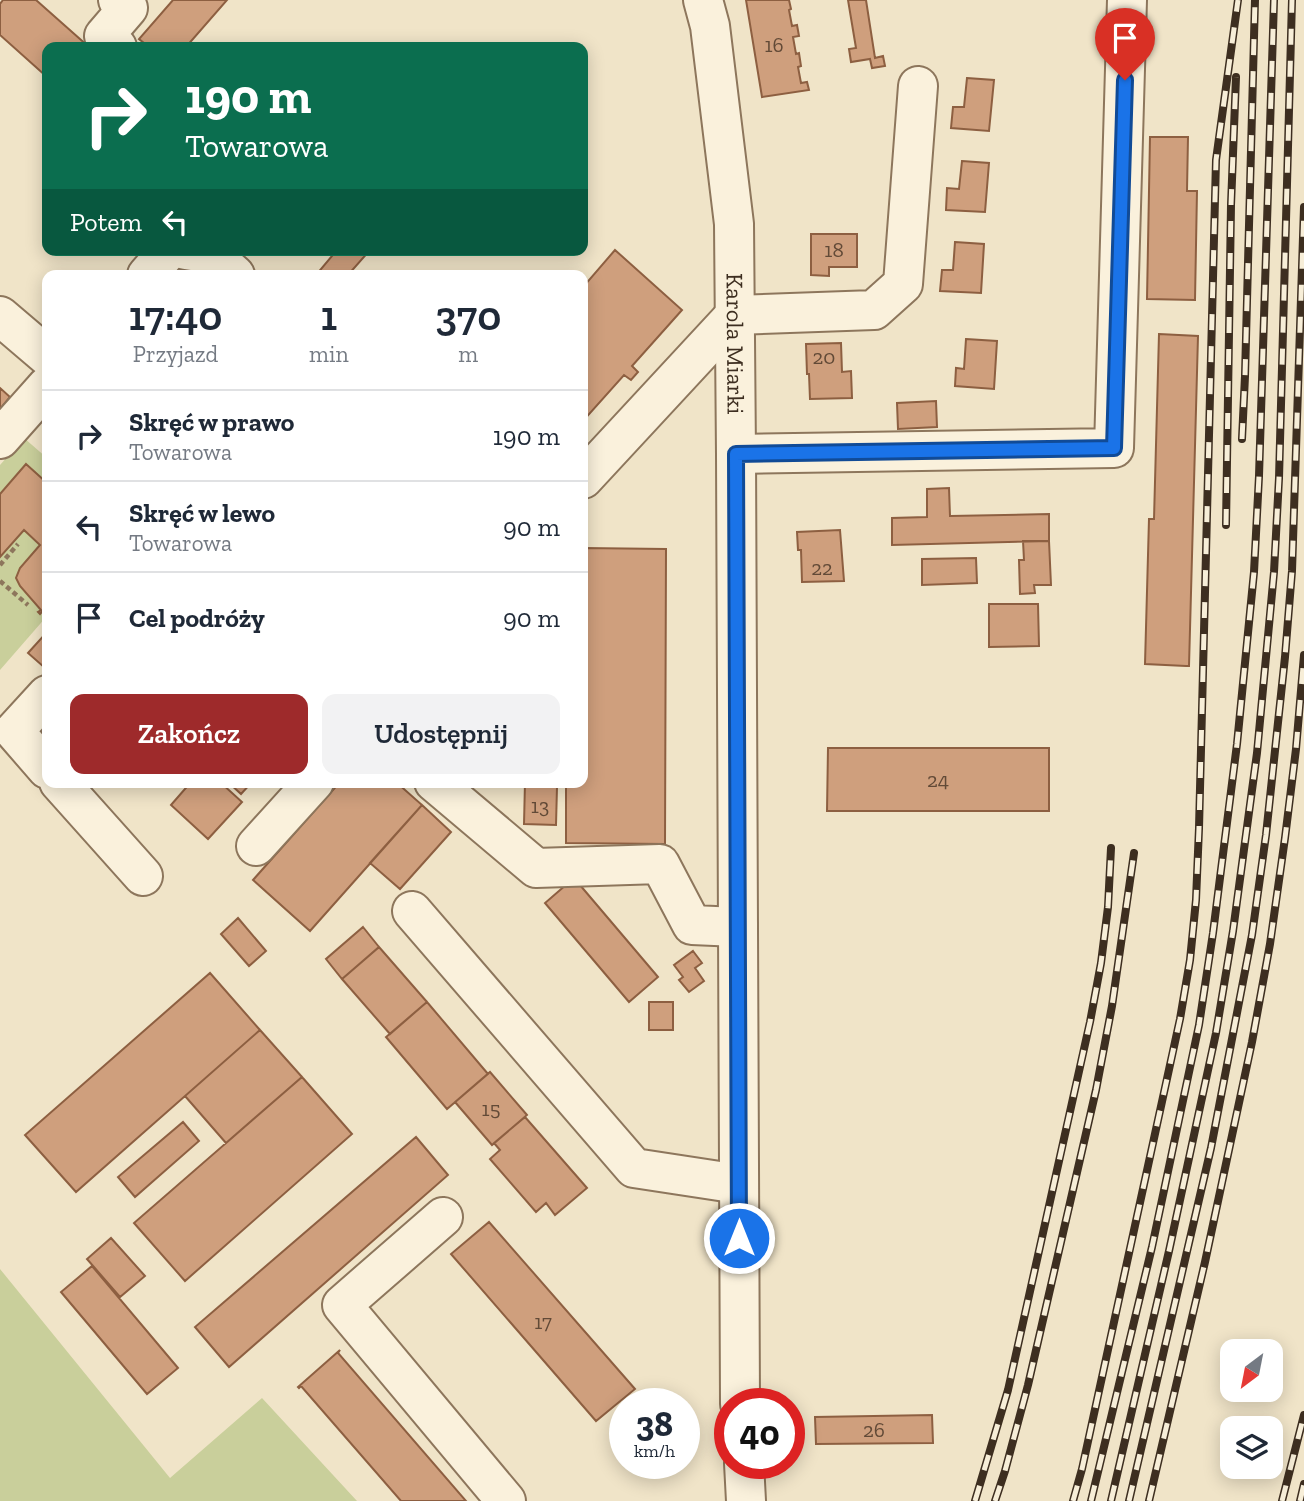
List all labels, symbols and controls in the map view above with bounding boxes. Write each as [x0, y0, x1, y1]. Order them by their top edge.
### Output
pin [1095, 8, 1155, 80]
icon: arrive [1106, 19, 1144, 57]
house number: 16 [764, 32, 784, 57]
text: 190 m [185, 67, 311, 126]
icon: right [70, 70, 161, 161]
text: Towarowa [185, 127, 328, 165]
icon: left [156, 203, 194, 241]
text: Potem [70, 206, 142, 238]
house number: 18 [824, 237, 844, 262]
street label: Karola Miarki [720, 273, 751, 415]
text: 17:40 [129, 290, 223, 341]
text: 1 [320, 290, 337, 341]
text: 370 [435, 290, 501, 341]
text: Przyjazd [133, 340, 218, 368]
text: min [309, 340, 349, 368]
text: m [458, 340, 478, 368]
house number: 20 [813, 344, 835, 369]
text: Skręć w prawo [129, 406, 294, 438]
icon: right [70, 417, 108, 455]
text: 190 m [493, 420, 560, 452]
text: Towarowa [129, 438, 232, 466]
text: Skręć w lewo [129, 497, 275, 529]
icon: left [70, 508, 108, 546]
text: 90 m [503, 511, 560, 543]
text: Towarowa [129, 529, 232, 557]
house number: 22 [811, 555, 833, 580]
icon: arrive [70, 599, 108, 637]
text: Cel podróży [129, 602, 265, 634]
text: 90 m [503, 602, 560, 634]
button: Zakończ [70, 694, 308, 774]
button: Udostępnij [322, 694, 560, 774]
house number: 24 [927, 767, 949, 792]
house number: 13 [531, 793, 549, 818]
house number: 15 [482, 1096, 500, 1121]
position arrow [702, 1201, 776, 1275]
house number: 17 [534, 1309, 552, 1334]
north arrow [1220, 1339, 1283, 1402]
map controls [1220, 1339, 1283, 1479]
speed limit sign: 40 [714, 1388, 805, 1479]
text: 38 [636, 1403, 673, 1445]
button: layers [1220, 1416, 1283, 1479]
house number: 26 [863, 1417, 885, 1442]
text: km/h [634, 1440, 675, 1462]

